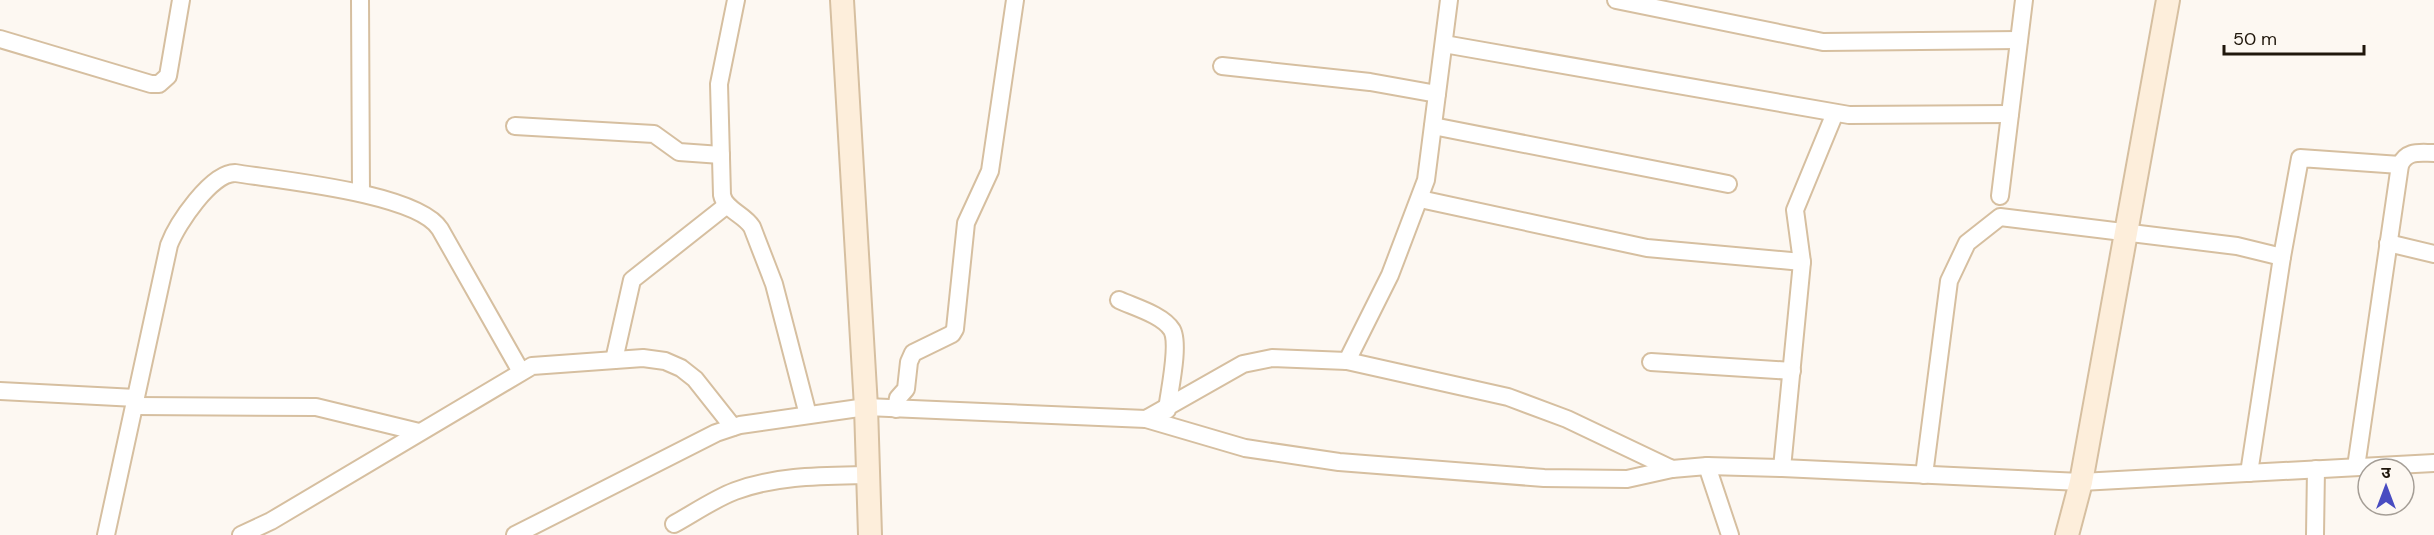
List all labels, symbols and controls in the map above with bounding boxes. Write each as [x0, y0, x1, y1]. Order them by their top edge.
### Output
scale bar [2224, 18, 2364, 56]
text: 50 m [2233, 27, 2277, 51]
north arrow [2356, 457, 2416, 517]
text: उ [2381, 462, 2391, 483]

